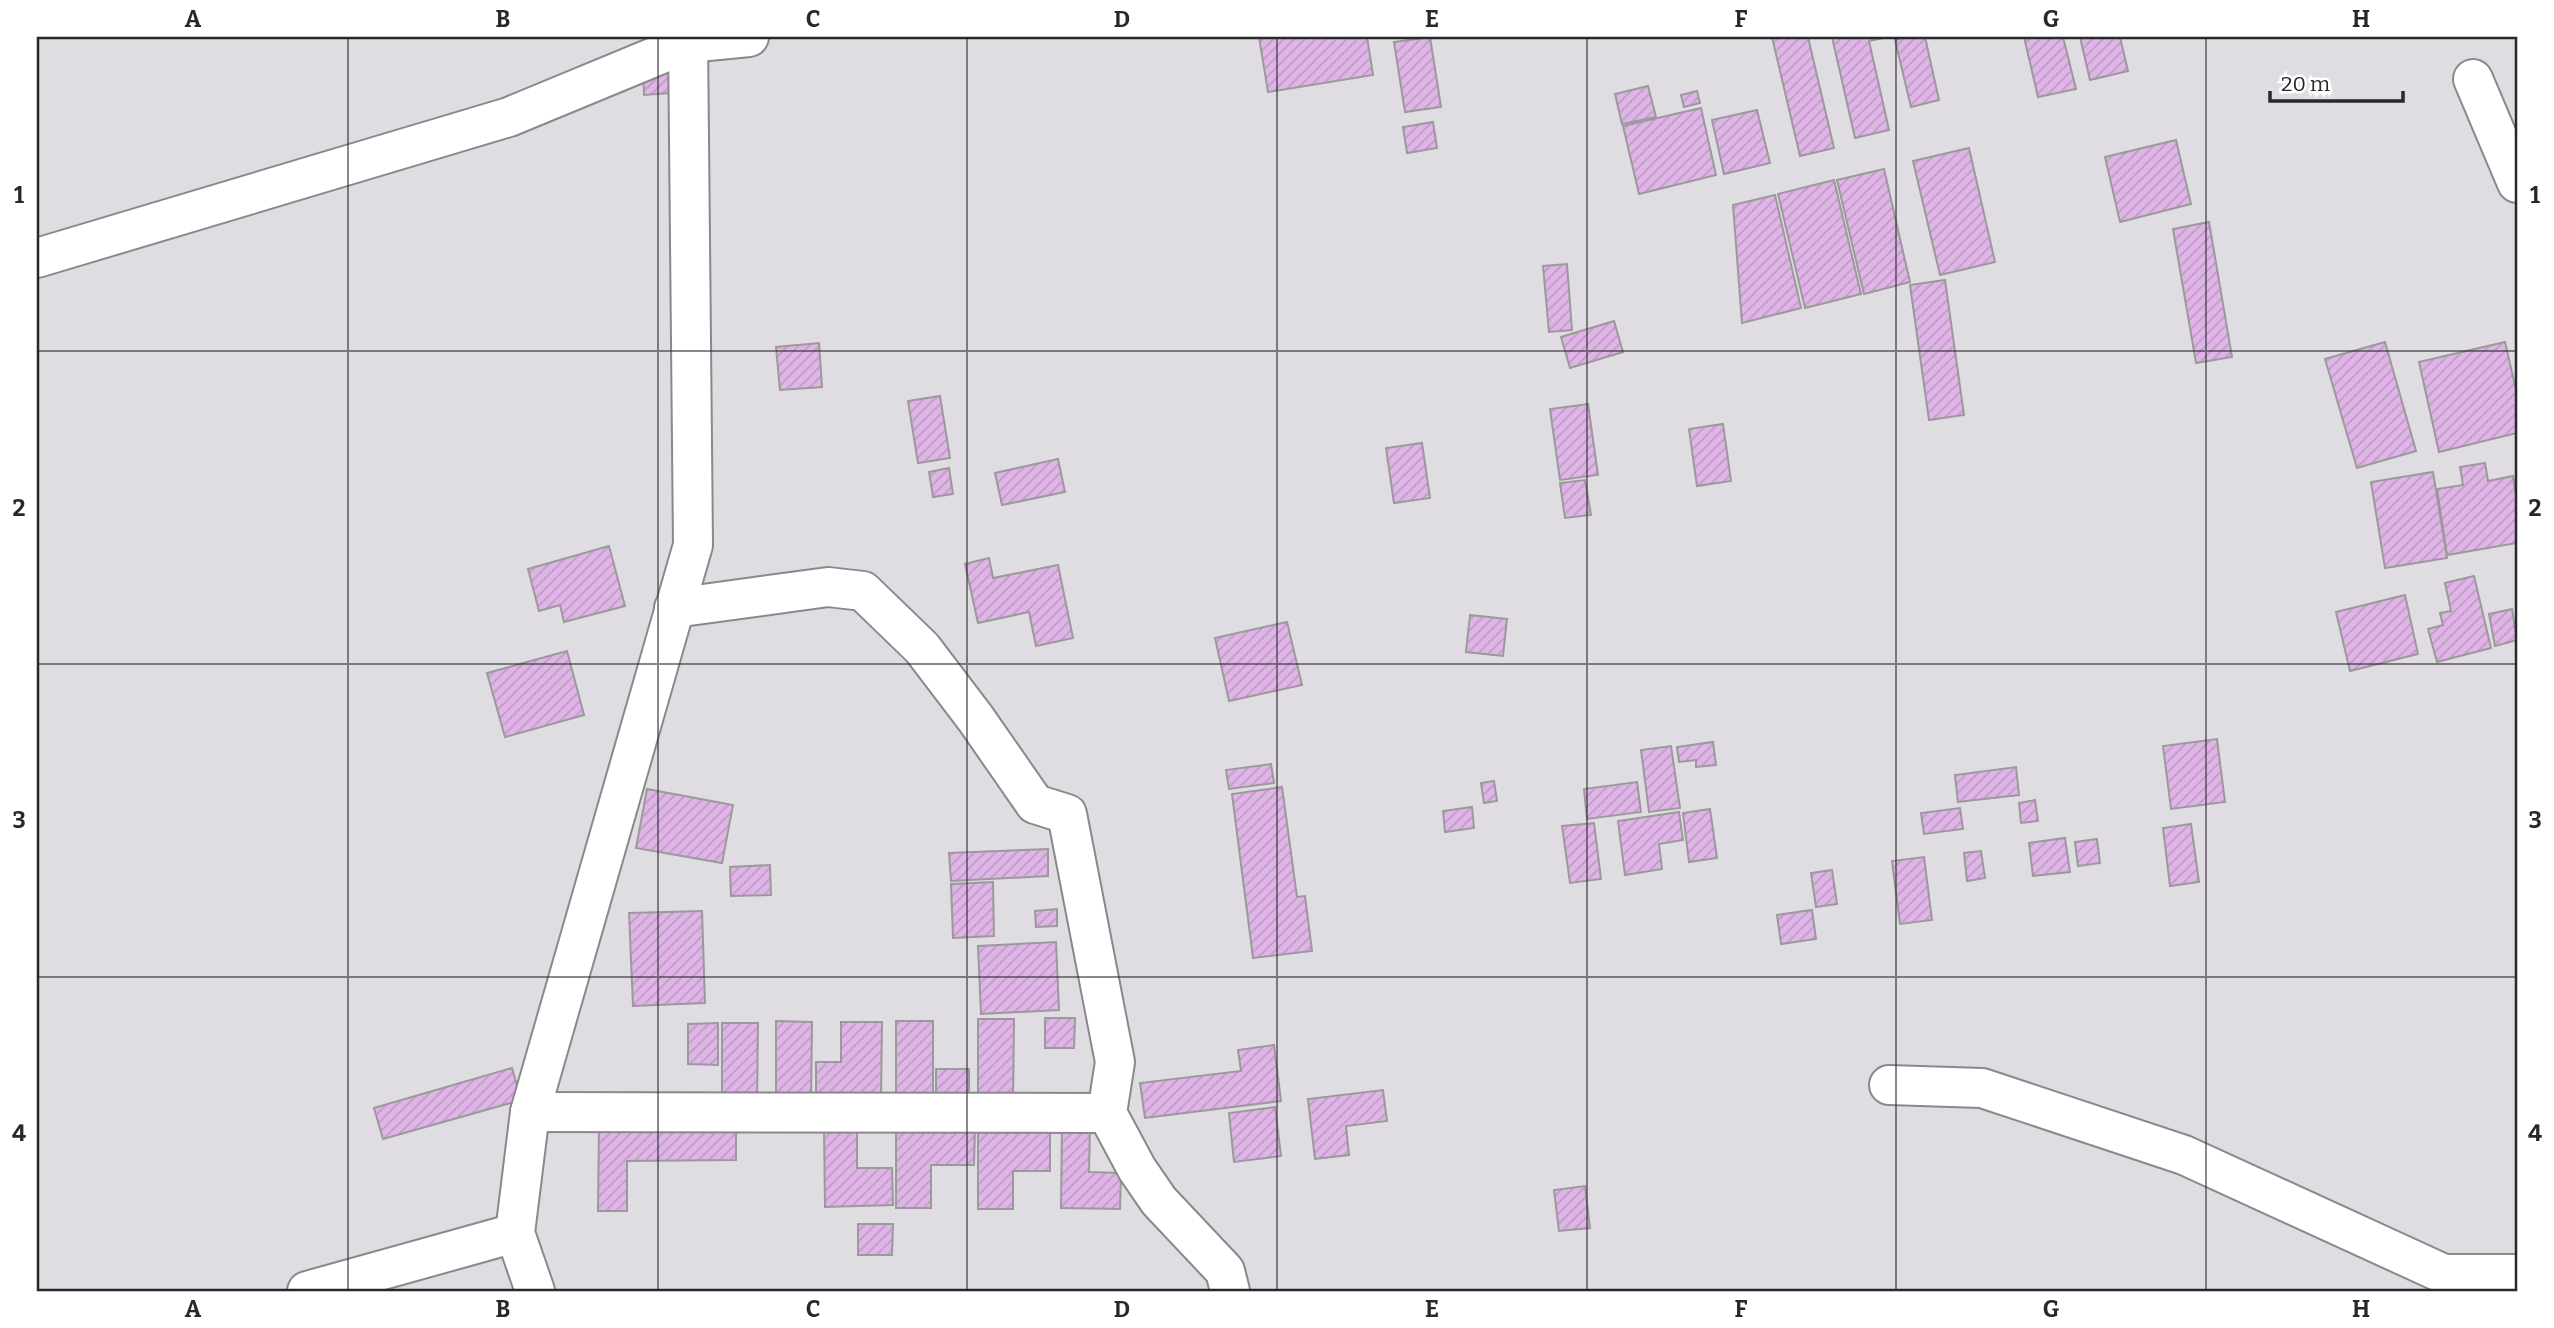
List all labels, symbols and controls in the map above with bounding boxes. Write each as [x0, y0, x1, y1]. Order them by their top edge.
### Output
text: A [185, 5, 202, 33]
text: B [496, 5, 510, 33]
text: C [806, 5, 820, 33]
text: D [1114, 5, 1130, 33]
text: E [1425, 5, 1439, 33]
text: F [1735, 5, 1748, 33]
text: G [2043, 5, 2060, 33]
text: H [2352, 5, 2370, 33]
scale bar [2270, 60, 2404, 104]
text: 20 m [2281, 71, 2330, 97]
text: 1 [14, 181, 24, 209]
text: 1 [2530, 181, 2540, 209]
text: 2 [13, 494, 26, 522]
text: 2 [2529, 494, 2542, 522]
text: 3 [12, 806, 26, 834]
text: 3 [2528, 806, 2542, 834]
text: 4 [12, 1119, 26, 1147]
text: 4 [2528, 1119, 2542, 1147]
text: A [185, 1295, 202, 1323]
text: B [496, 1295, 510, 1323]
text: C [806, 1295, 820, 1323]
text: D [1114, 1295, 1130, 1323]
text: E [1425, 1295, 1439, 1323]
text: F [1735, 1295, 1748, 1323]
text: G [2043, 1295, 2060, 1323]
text: H [2352, 1295, 2370, 1323]

